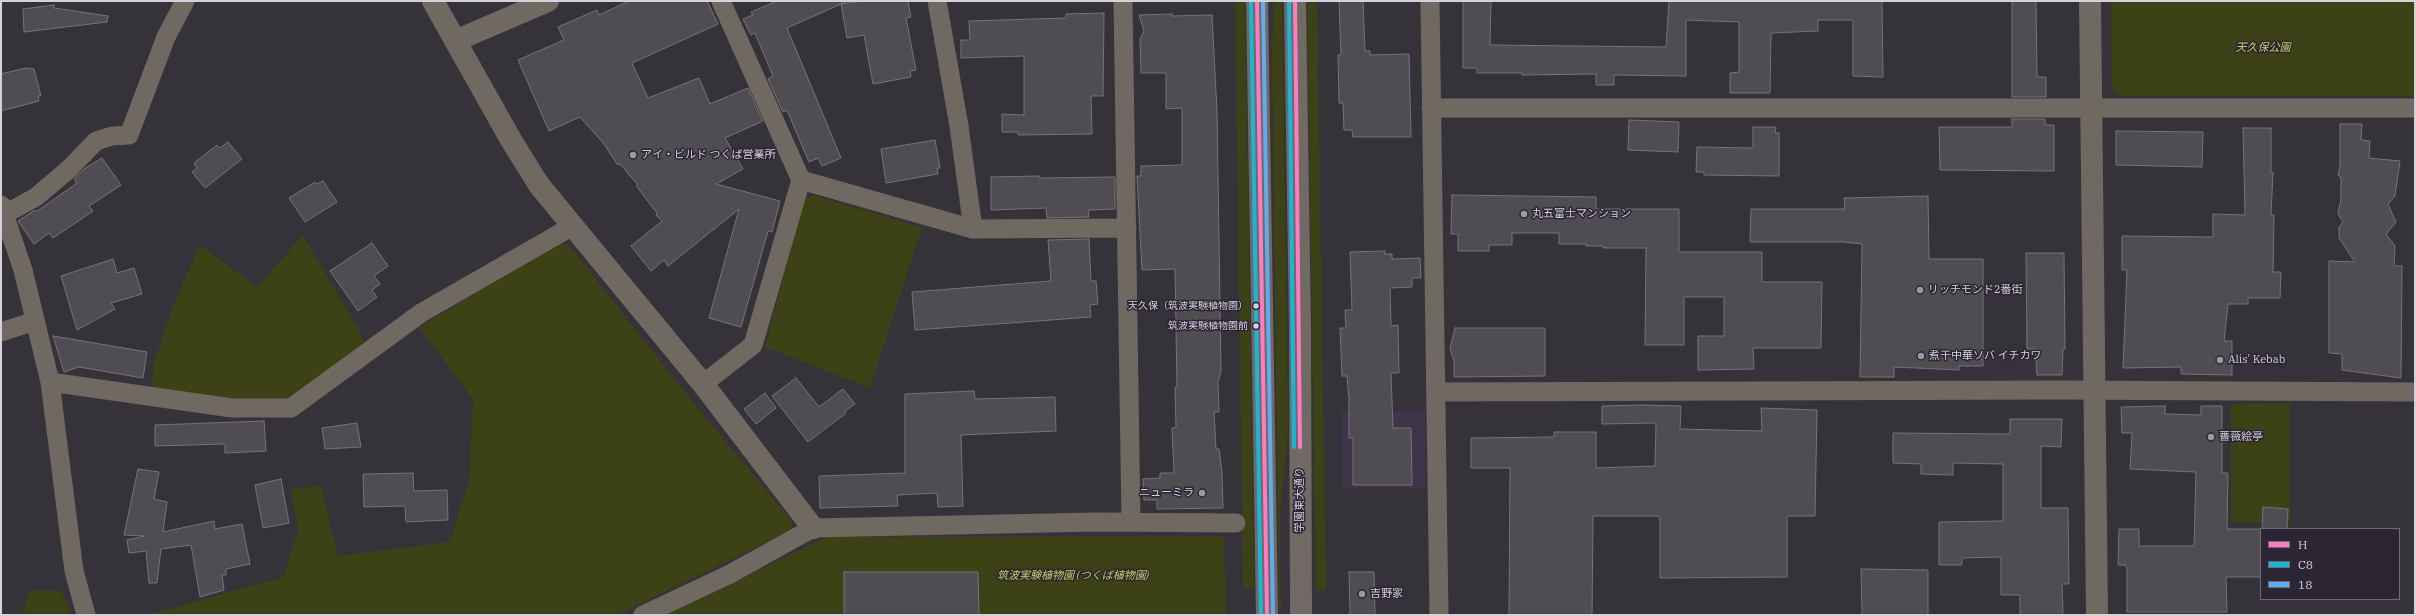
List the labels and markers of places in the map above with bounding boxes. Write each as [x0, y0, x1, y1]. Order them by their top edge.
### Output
place label: アイ・ビルド つくば営業所 [641, 148, 776, 162]
marker: アイ・ビルド つくば営業所 [628, 150, 638, 160]
place label: 丸五富士マンション [1532, 207, 1631, 221]
marker: 丸五富士マンション [1519, 209, 1529, 219]
place label: リッチモンド2番街 [1928, 283, 2023, 297]
marker: リッチモンド2番街 [1915, 285, 1925, 295]
place label: 天久保（筑波実験植物園） [1128, 300, 1248, 312]
marker: 天久保（筑波実験植物園） [1251, 301, 1261, 311]
place label: 筑波実験植物園前 [1168, 320, 1248, 332]
marker: 筑波実験植物園前 [1251, 321, 1261, 331]
place label: 煮干中華ソバ イチカワ [1929, 349, 2042, 363]
marker: 煮干中華ソバ イチカワ [1916, 351, 1926, 361]
place label: Alis' Kebab [2228, 353, 2285, 367]
marker: Alis' Kebab [2215, 355, 2225, 365]
place label: 薔薇絵亭 [2219, 430, 2263, 444]
marker: 薔薇絵亭 [2206, 432, 2216, 442]
place label: ニューミラ [1139, 486, 1194, 500]
marker: ニューミラ [1197, 488, 1207, 498]
place label: 吉野家 [1370, 587, 1403, 601]
marker: 吉野家 [1357, 589, 1367, 599]

